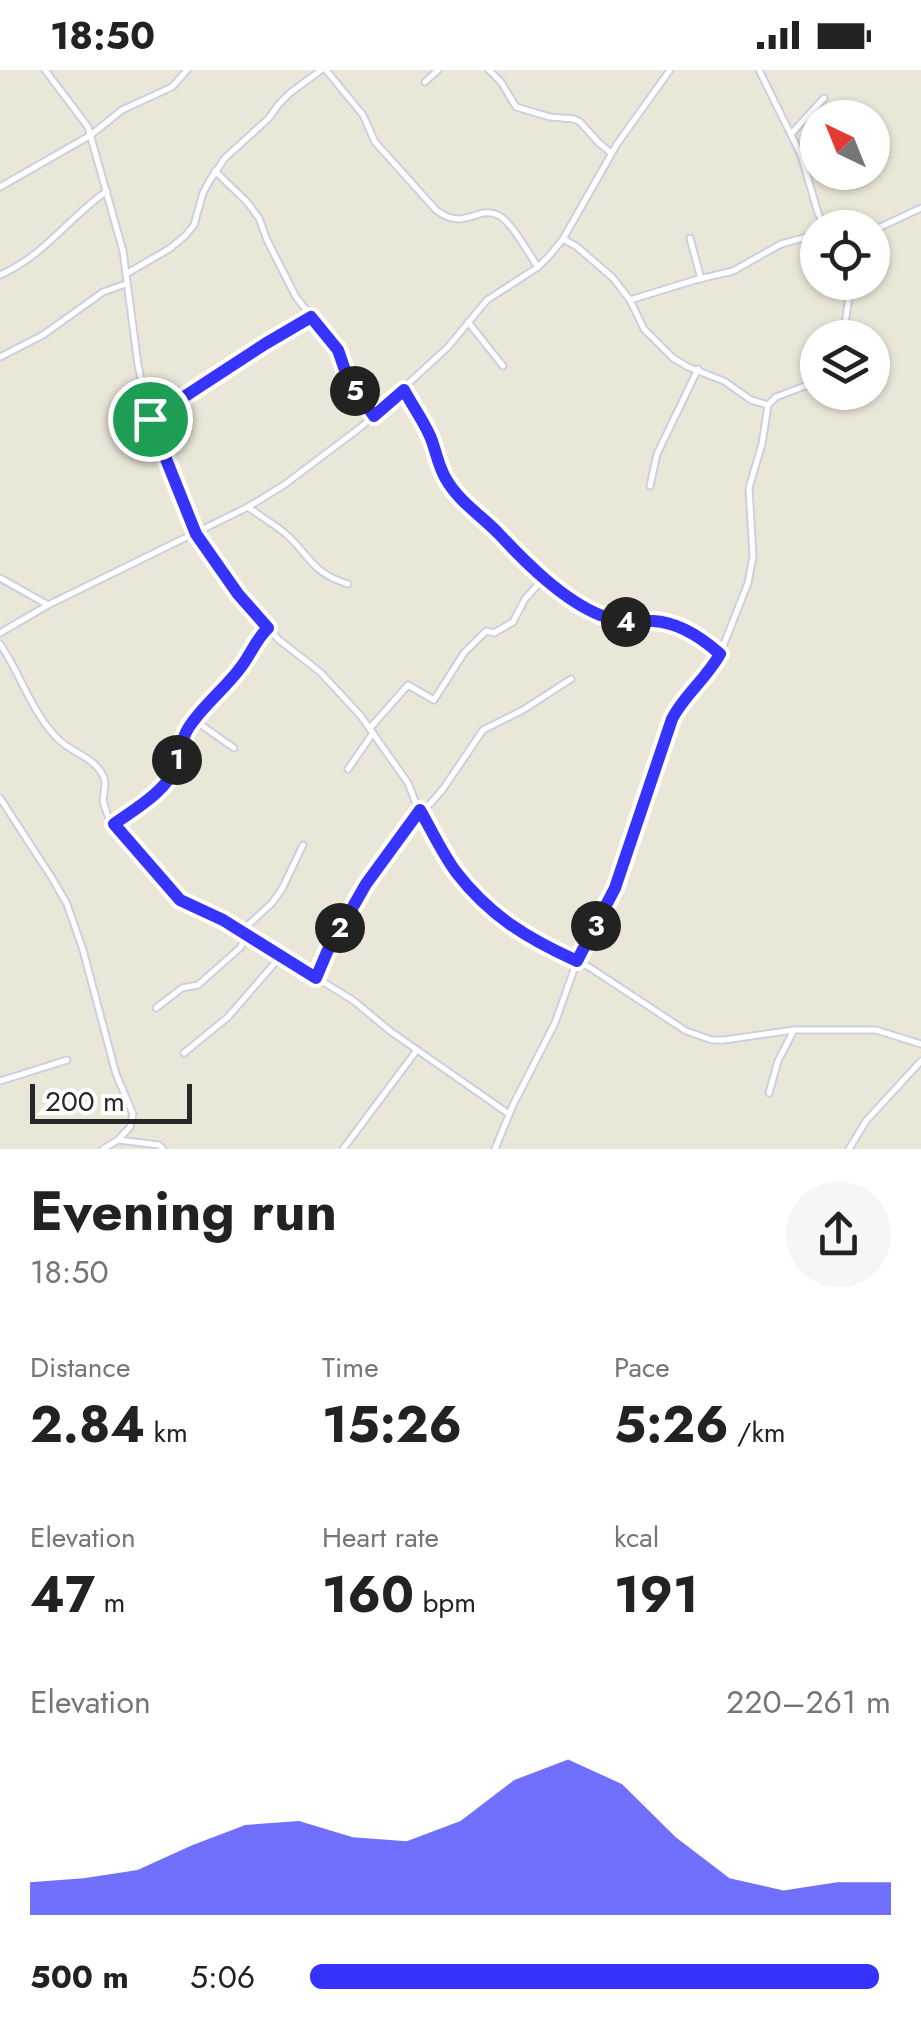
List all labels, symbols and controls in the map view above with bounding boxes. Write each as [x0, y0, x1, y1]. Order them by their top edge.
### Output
text: 18:50 [50, 8, 155, 63]
north arrow [800, 100, 890, 190]
map controls [800, 100, 890, 410]
button: locate [800, 210, 890, 300]
button: layers [800, 320, 890, 410]
pin: 5 [330, 366, 380, 416]
text: 5 [346, 370, 364, 411]
pin [108, 377, 193, 462]
icon: arrive [123, 392, 178, 447]
pin: 4 [601, 597, 651, 647]
text: 4 [616, 601, 636, 642]
pin: 1 [152, 735, 202, 785]
text: 1 [170, 739, 184, 780]
pin: 3 [571, 901, 621, 951]
pin: 2 [315, 903, 365, 953]
text: 3 [587, 905, 605, 946]
text: 2 [331, 907, 349, 948]
scale bar [30, 1079, 192, 1124]
text: 200 m [45, 1081, 125, 1122]
text: Evening run [30, 1171, 337, 1251]
button: share [786, 1182, 891, 1287]
text: 18:50 [30, 1249, 109, 1295]
text: Distance [30, 1347, 130, 1388]
text: Time [322, 1347, 379, 1388]
text: Pace [614, 1347, 670, 1388]
text: 2.84 [30, 1388, 145, 1461]
text: 15:26 [322, 1388, 462, 1461]
text: 5:26 [614, 1388, 729, 1461]
text: km [145, 1412, 188, 1453]
text: /km [729, 1412, 786, 1453]
text: Elevation [30, 1517, 136, 1558]
text: Heart rate [322, 1517, 439, 1558]
text: kcal [614, 1517, 659, 1558]
text: 47 [30, 1558, 95, 1631]
text: 160 [322, 1558, 414, 1631]
text: 191 [614, 1558, 698, 1631]
text: m [95, 1582, 125, 1623]
text: bpm [414, 1582, 476, 1623]
text: Elevation [30, 1679, 151, 1725]
text: 220–261 m [726, 1679, 891, 1725]
text: 500 m [30, 1954, 129, 2000]
text: 5:06 [190, 1954, 255, 2000]

